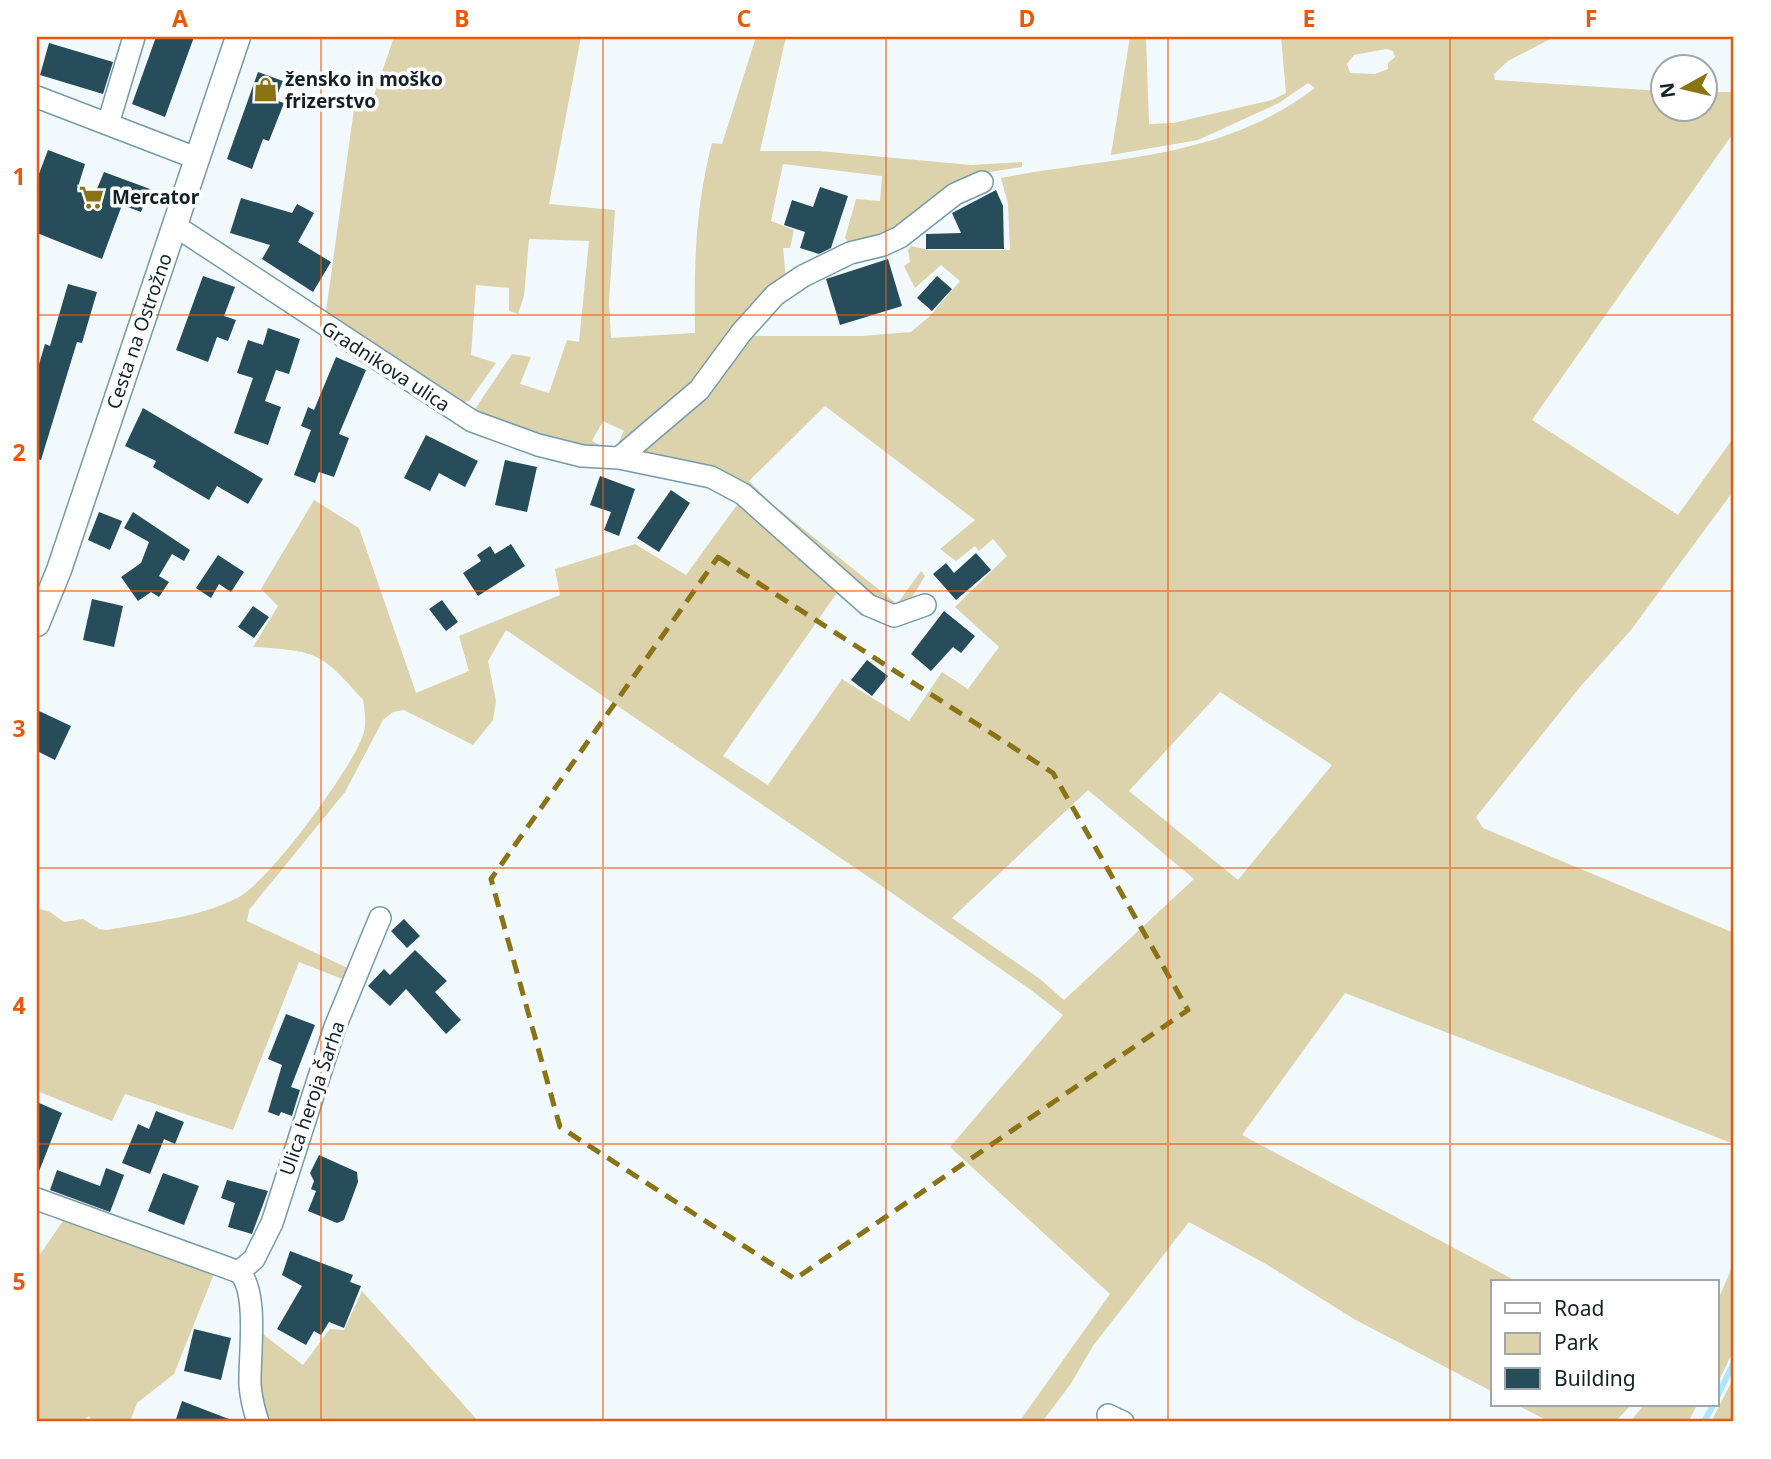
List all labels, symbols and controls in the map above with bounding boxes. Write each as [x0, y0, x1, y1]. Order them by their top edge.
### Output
text: A [172, 2, 188, 34]
text: B [454, 2, 470, 34]
text: C [737, 2, 752, 34]
text: D [1019, 2, 1035, 34]
text: E [1303, 2, 1315, 34]
text: F [1585, 2, 1597, 34]
north arrow [1648, 52, 1718, 122]
place label: žensko in moško frizerstvo [285, 66, 443, 114]
shop icon: žensko in moško frizerstvo [251, 76, 279, 104]
text: N [1653, 81, 1681, 100]
text: 1 [12, 160, 26, 192]
supermarket icon: Mercator [78, 183, 106, 211]
place label: Mercator [112, 184, 200, 210]
street label: Cesta na Ostrožno [100, 250, 178, 412]
street label: Gradnikova ulica [317, 315, 455, 417]
text: 2 [12, 436, 26, 468]
text: 3 [12, 712, 26, 744]
text: 4 [12, 989, 26, 1021]
street label: Ulica heroja Šarha [273, 1017, 351, 1179]
text: 5 [12, 1265, 26, 1297]
legend [1491, 1280, 1718, 1406]
text: Road [1554, 1294, 1604, 1322]
text: Park [1554, 1328, 1599, 1356]
text: Building [1554, 1364, 1636, 1392]

